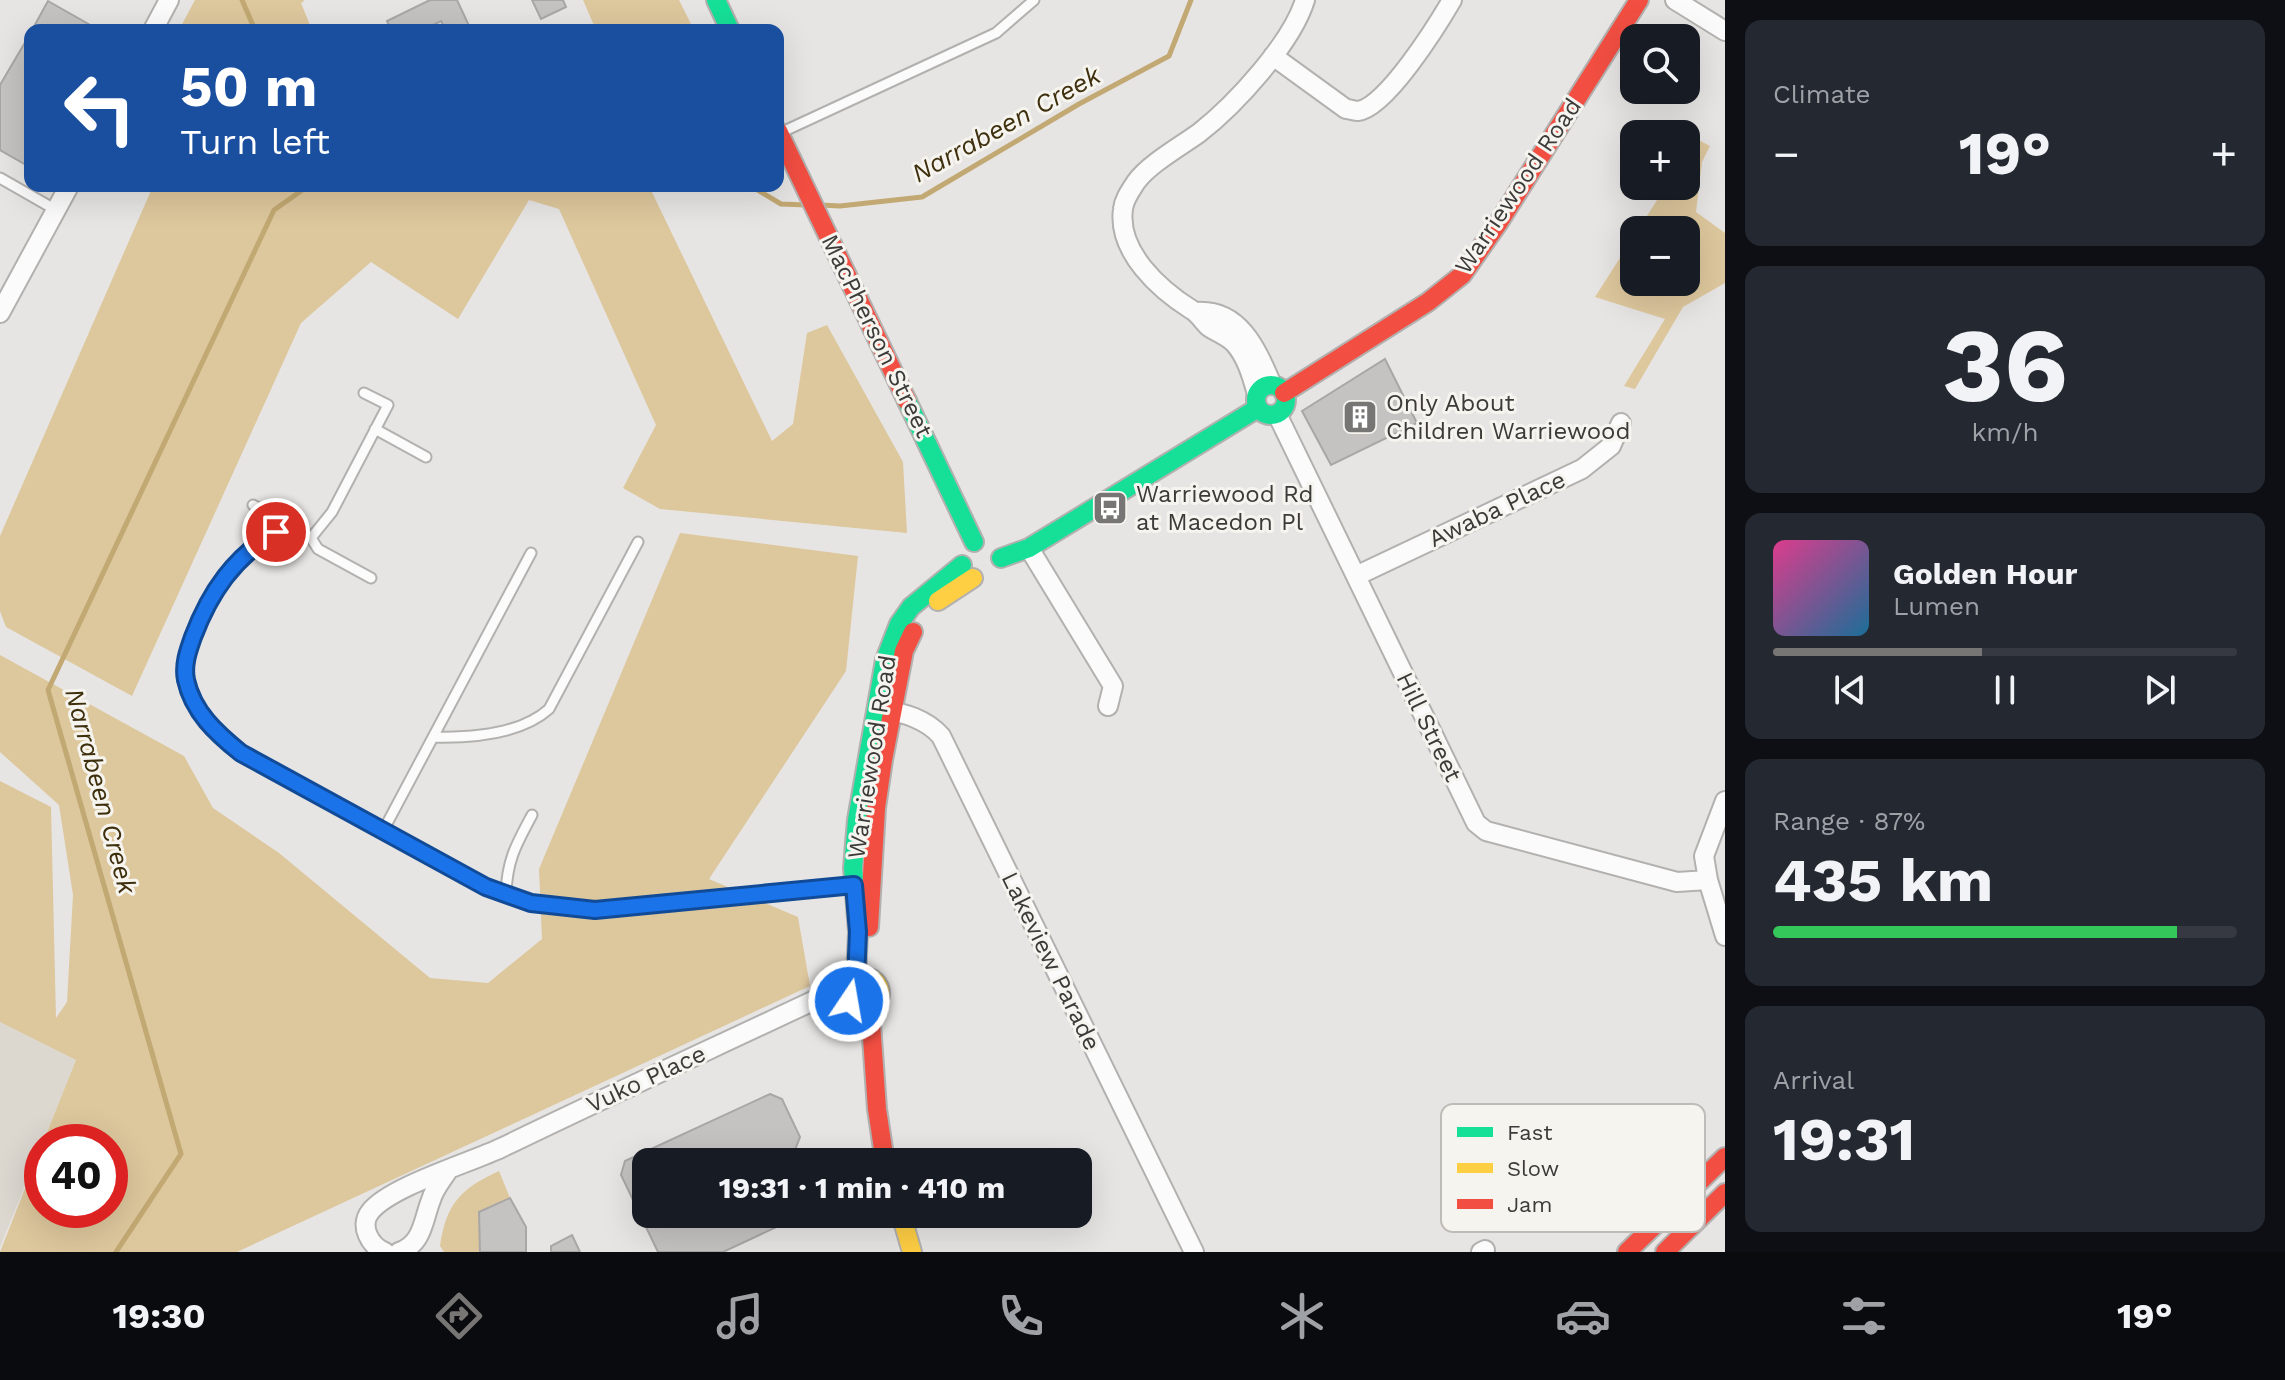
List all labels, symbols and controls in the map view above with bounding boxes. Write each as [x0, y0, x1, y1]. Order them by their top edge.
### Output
map controls [1620, 24, 1700, 296]
button: search [1620, 24, 1700, 104]
text: 50 m [180, 54, 317, 120]
icon: left [48, 56, 152, 160]
water label: Narrabeen Creek [906, 59, 1106, 188]
text: Climate [1773, 79, 1871, 109]
street label: Warriewood Road [1449, 93, 1587, 279]
text: 19° [1959, 118, 2051, 189]
button: + [1620, 120, 1700, 200]
text: Turn left [180, 121, 330, 163]
text: − [1773, 128, 1800, 180]
text: + [2210, 128, 2237, 180]
button: − [1620, 216, 1700, 296]
street label: MacPherson Street [816, 230, 938, 442]
text: 36 [1942, 304, 2068, 426]
place label: Only About Children Warriewood [1386, 389, 1631, 445]
building icon: Only About Children Warriewood [1341, 398, 1379, 436]
text: km/h [1972, 417, 2038, 447]
street label: Awaba Place [1424, 465, 1570, 553]
place label: Warriewood Rd at Macedon Pl [1136, 480, 1314, 536]
bus stop icon: Warriewood Rd at Macedon Pl [1091, 489, 1129, 527]
pin [242, 498, 310, 566]
icon: arrive [254, 510, 298, 554]
text: Golden Hour [1893, 556, 2077, 591]
text: Lumen [1893, 591, 1980, 621]
street label: Warriewood Road [842, 653, 902, 861]
street label: Hill Street [1390, 668, 1468, 786]
icon: previous [1828, 668, 1872, 712]
icon: pause [1983, 668, 2027, 712]
icon: next [2138, 668, 2182, 712]
water label: Narrabeen Creek [59, 685, 143, 898]
text: Range · 87% [1773, 806, 1925, 836]
text: 435 km [1773, 845, 1993, 916]
street label: Lakeview Parade [996, 867, 1106, 1055]
position arrow [807, 959, 891, 1043]
street label: Vuko Place [582, 1039, 710, 1119]
text: Arrival [1773, 1065, 1854, 1095]
legend [1441, 1104, 1705, 1232]
text: 19:31 [1773, 1104, 1915, 1175]
text: Fast [1507, 1120, 1553, 1145]
speed limit sign: 40 [24, 1124, 128, 1228]
text: Slow [1507, 1156, 1559, 1181]
text: 19:31 · 1 min · 410 m [719, 1170, 1005, 1205]
text: Jam [1507, 1192, 1552, 1217]
icon: directions [431, 1288, 487, 1344]
icon: music [712, 1288, 768, 1344]
icon: phone [993, 1288, 1049, 1344]
icon: climate [1274, 1288, 1330, 1344]
icon: car [1555, 1288, 1611, 1344]
icon: filters [1836, 1288, 1892, 1344]
text: 19:30 [113, 1295, 206, 1337]
text: 19° [2117, 1295, 2172, 1337]

